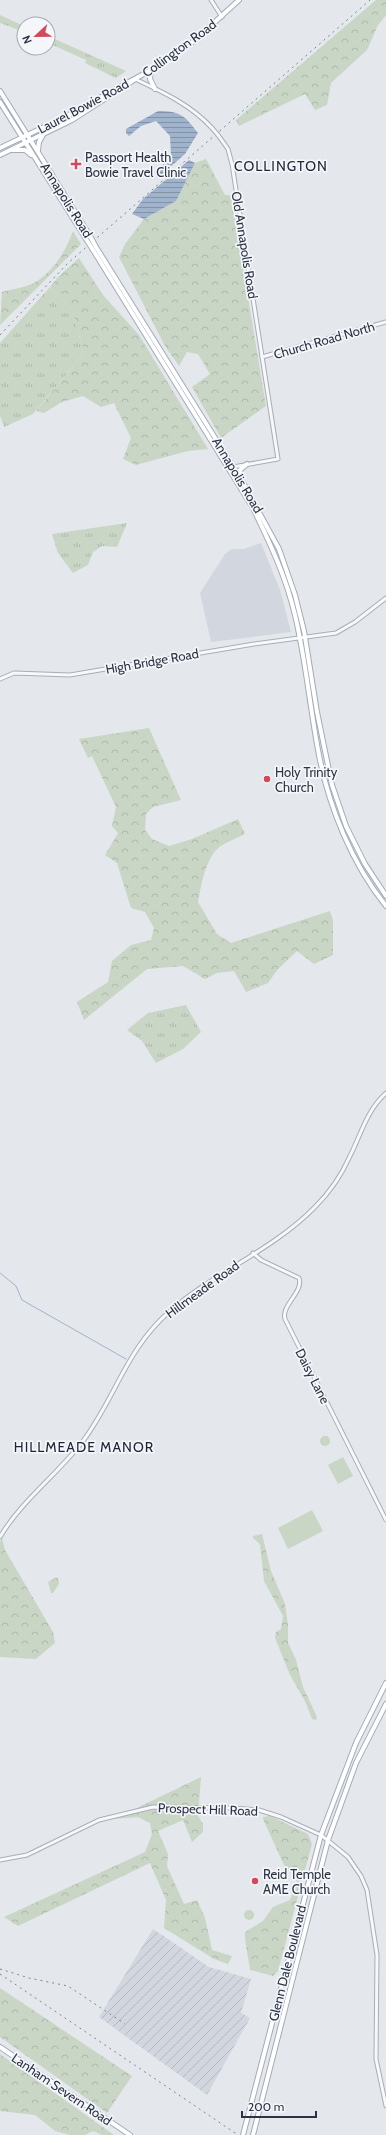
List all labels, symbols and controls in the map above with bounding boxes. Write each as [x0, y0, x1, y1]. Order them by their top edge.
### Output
north arrow [16, 16, 56, 56]
street label: Collington Road [139, 16, 219, 80]
text: N [19, 34, 35, 46]
street label: Laurel Bowie Road [35, 75, 131, 137]
place label: Passport Health Bowie Travel Clinic [85, 149, 186, 180]
district label: COLLINGTON [234, 157, 328, 175]
marker: Passport Health Bowie Travel Clinic [70, 158, 82, 170]
street label: Annapolis Road [38, 159, 96, 241]
street label: Old Annapolis Road [229, 190, 261, 300]
street label: Church Road North [272, 318, 376, 362]
street label: Annapolis Road [209, 434, 267, 516]
street label: High Bridge Road [104, 645, 200, 677]
place label: Holy Trinity Church [275, 764, 338, 795]
marker: Holy Trinity Church [262, 774, 272, 784]
street label: Hillmeade Road [162, 1257, 242, 1321]
street label: Daisy Lane [292, 1346, 334, 1407]
district label: HILLMEADE MANOR [14, 1438, 154, 1456]
street label: Prospect Hill Road [158, 1799, 258, 1819]
place label: Reid Temple AME Church [263, 1866, 331, 1897]
marker: Reid Temple AME Church [250, 1876, 260, 1886]
street label: Glenn Dale Boulevard [265, 1903, 309, 2023]
street label: Lanham Severn Road [9, 2050, 115, 2128]
scale bar [242, 2093, 316, 2119]
text: 200 m [248, 2099, 284, 2114]

